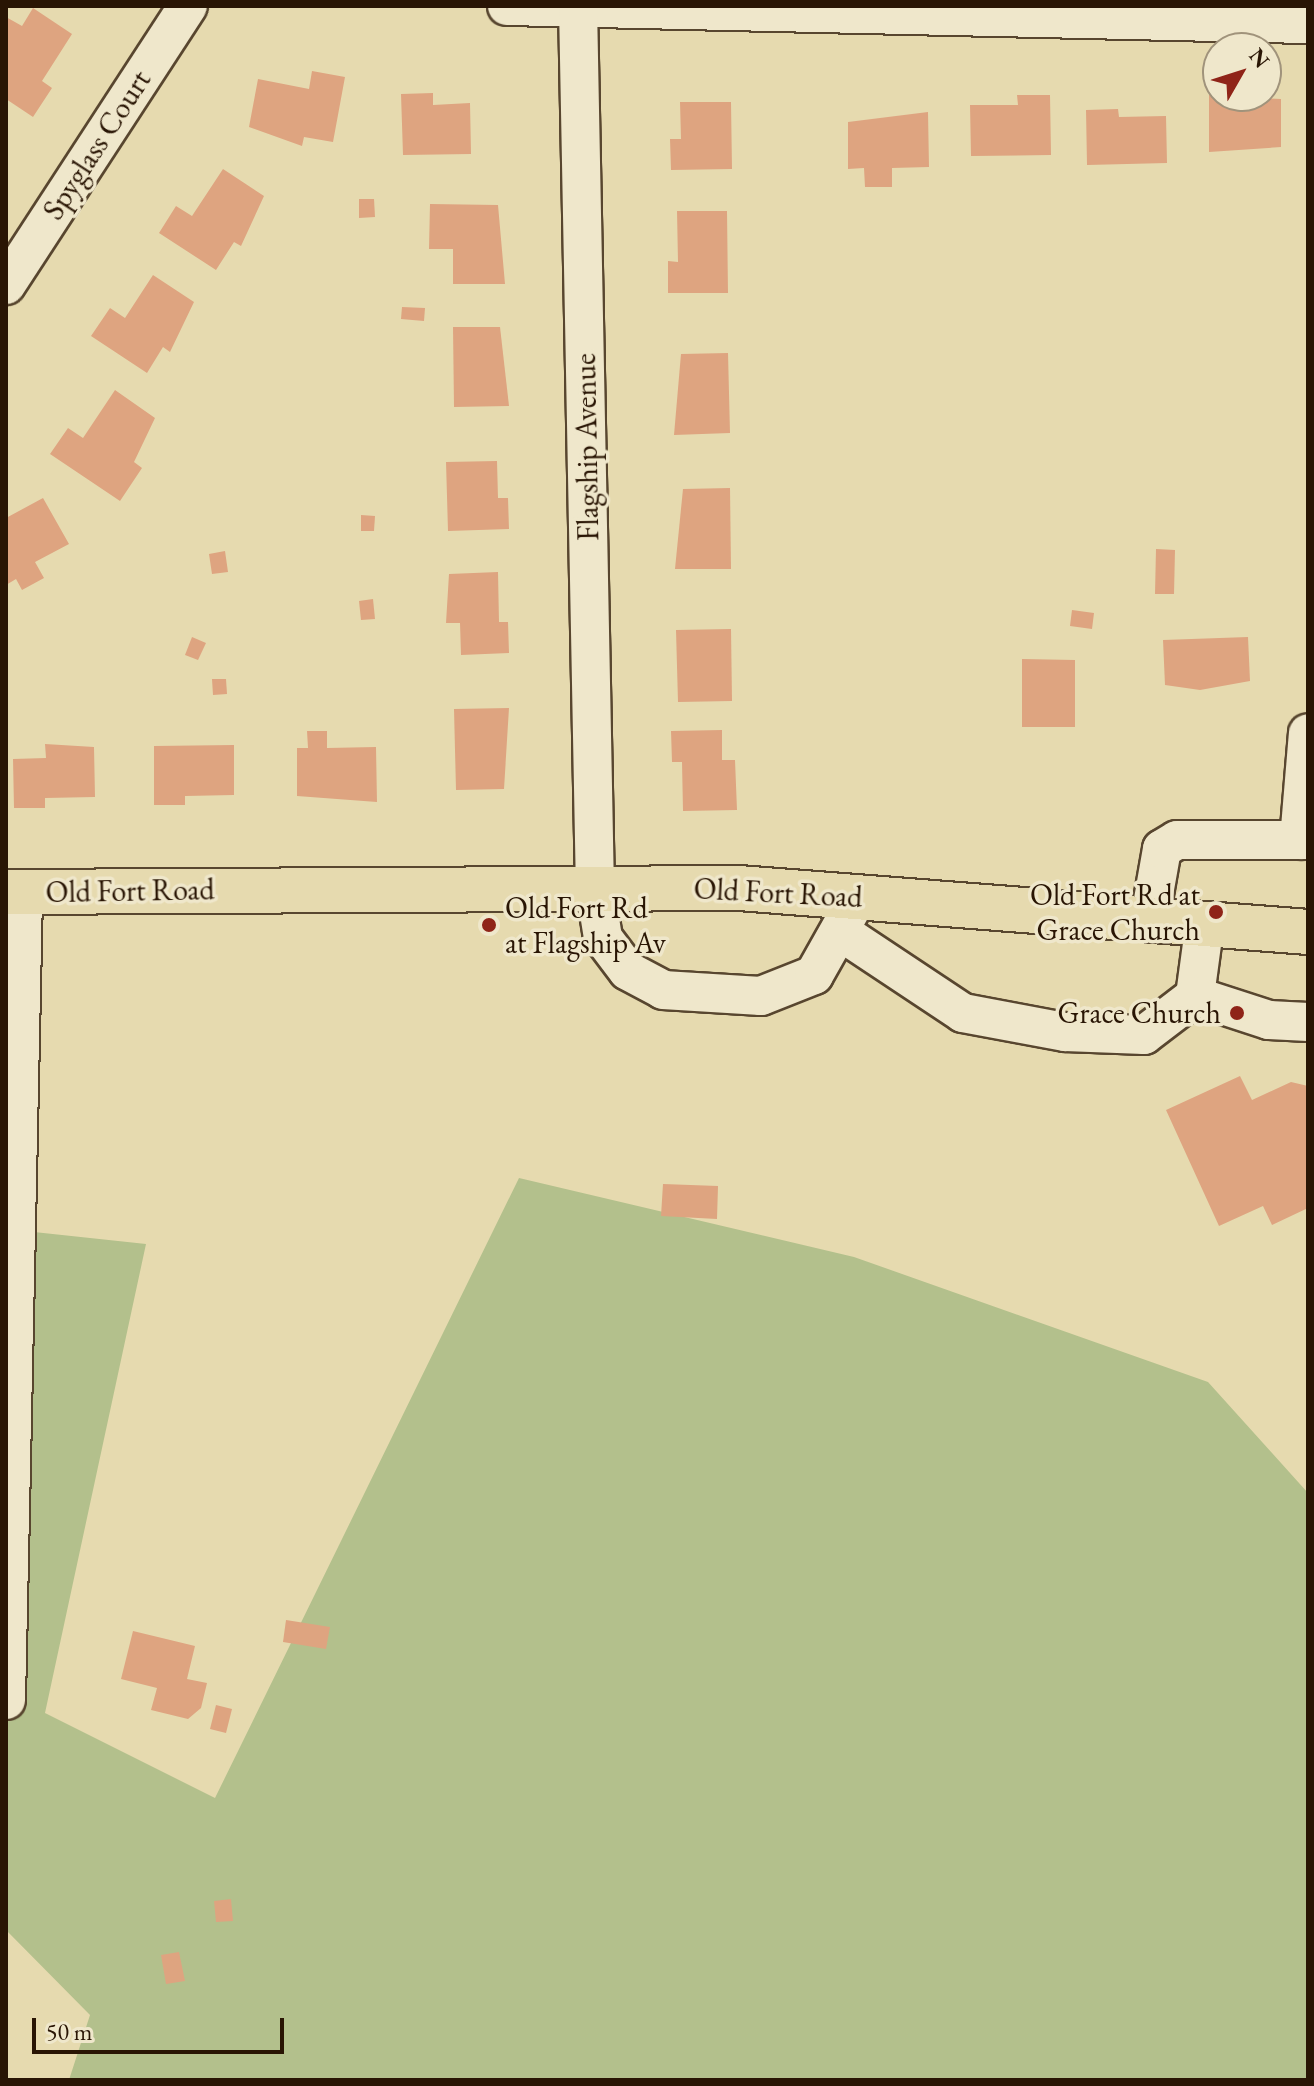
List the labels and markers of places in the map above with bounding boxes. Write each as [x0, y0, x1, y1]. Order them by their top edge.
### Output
place label: Old Fort Rd at Grace Church [1030, 877, 1200, 948]
place label: Old Fort Rd at Flagship Av [505, 890, 666, 960]
marker: Old Fort Rd at Grace Church [1207, 903, 1225, 921]
marker: Old Fort Rd at Flagship Av [480, 916, 498, 934]
place label: Grace Church [1058, 995, 1221, 1031]
marker: Grace Church [1228, 1004, 1246, 1022]

